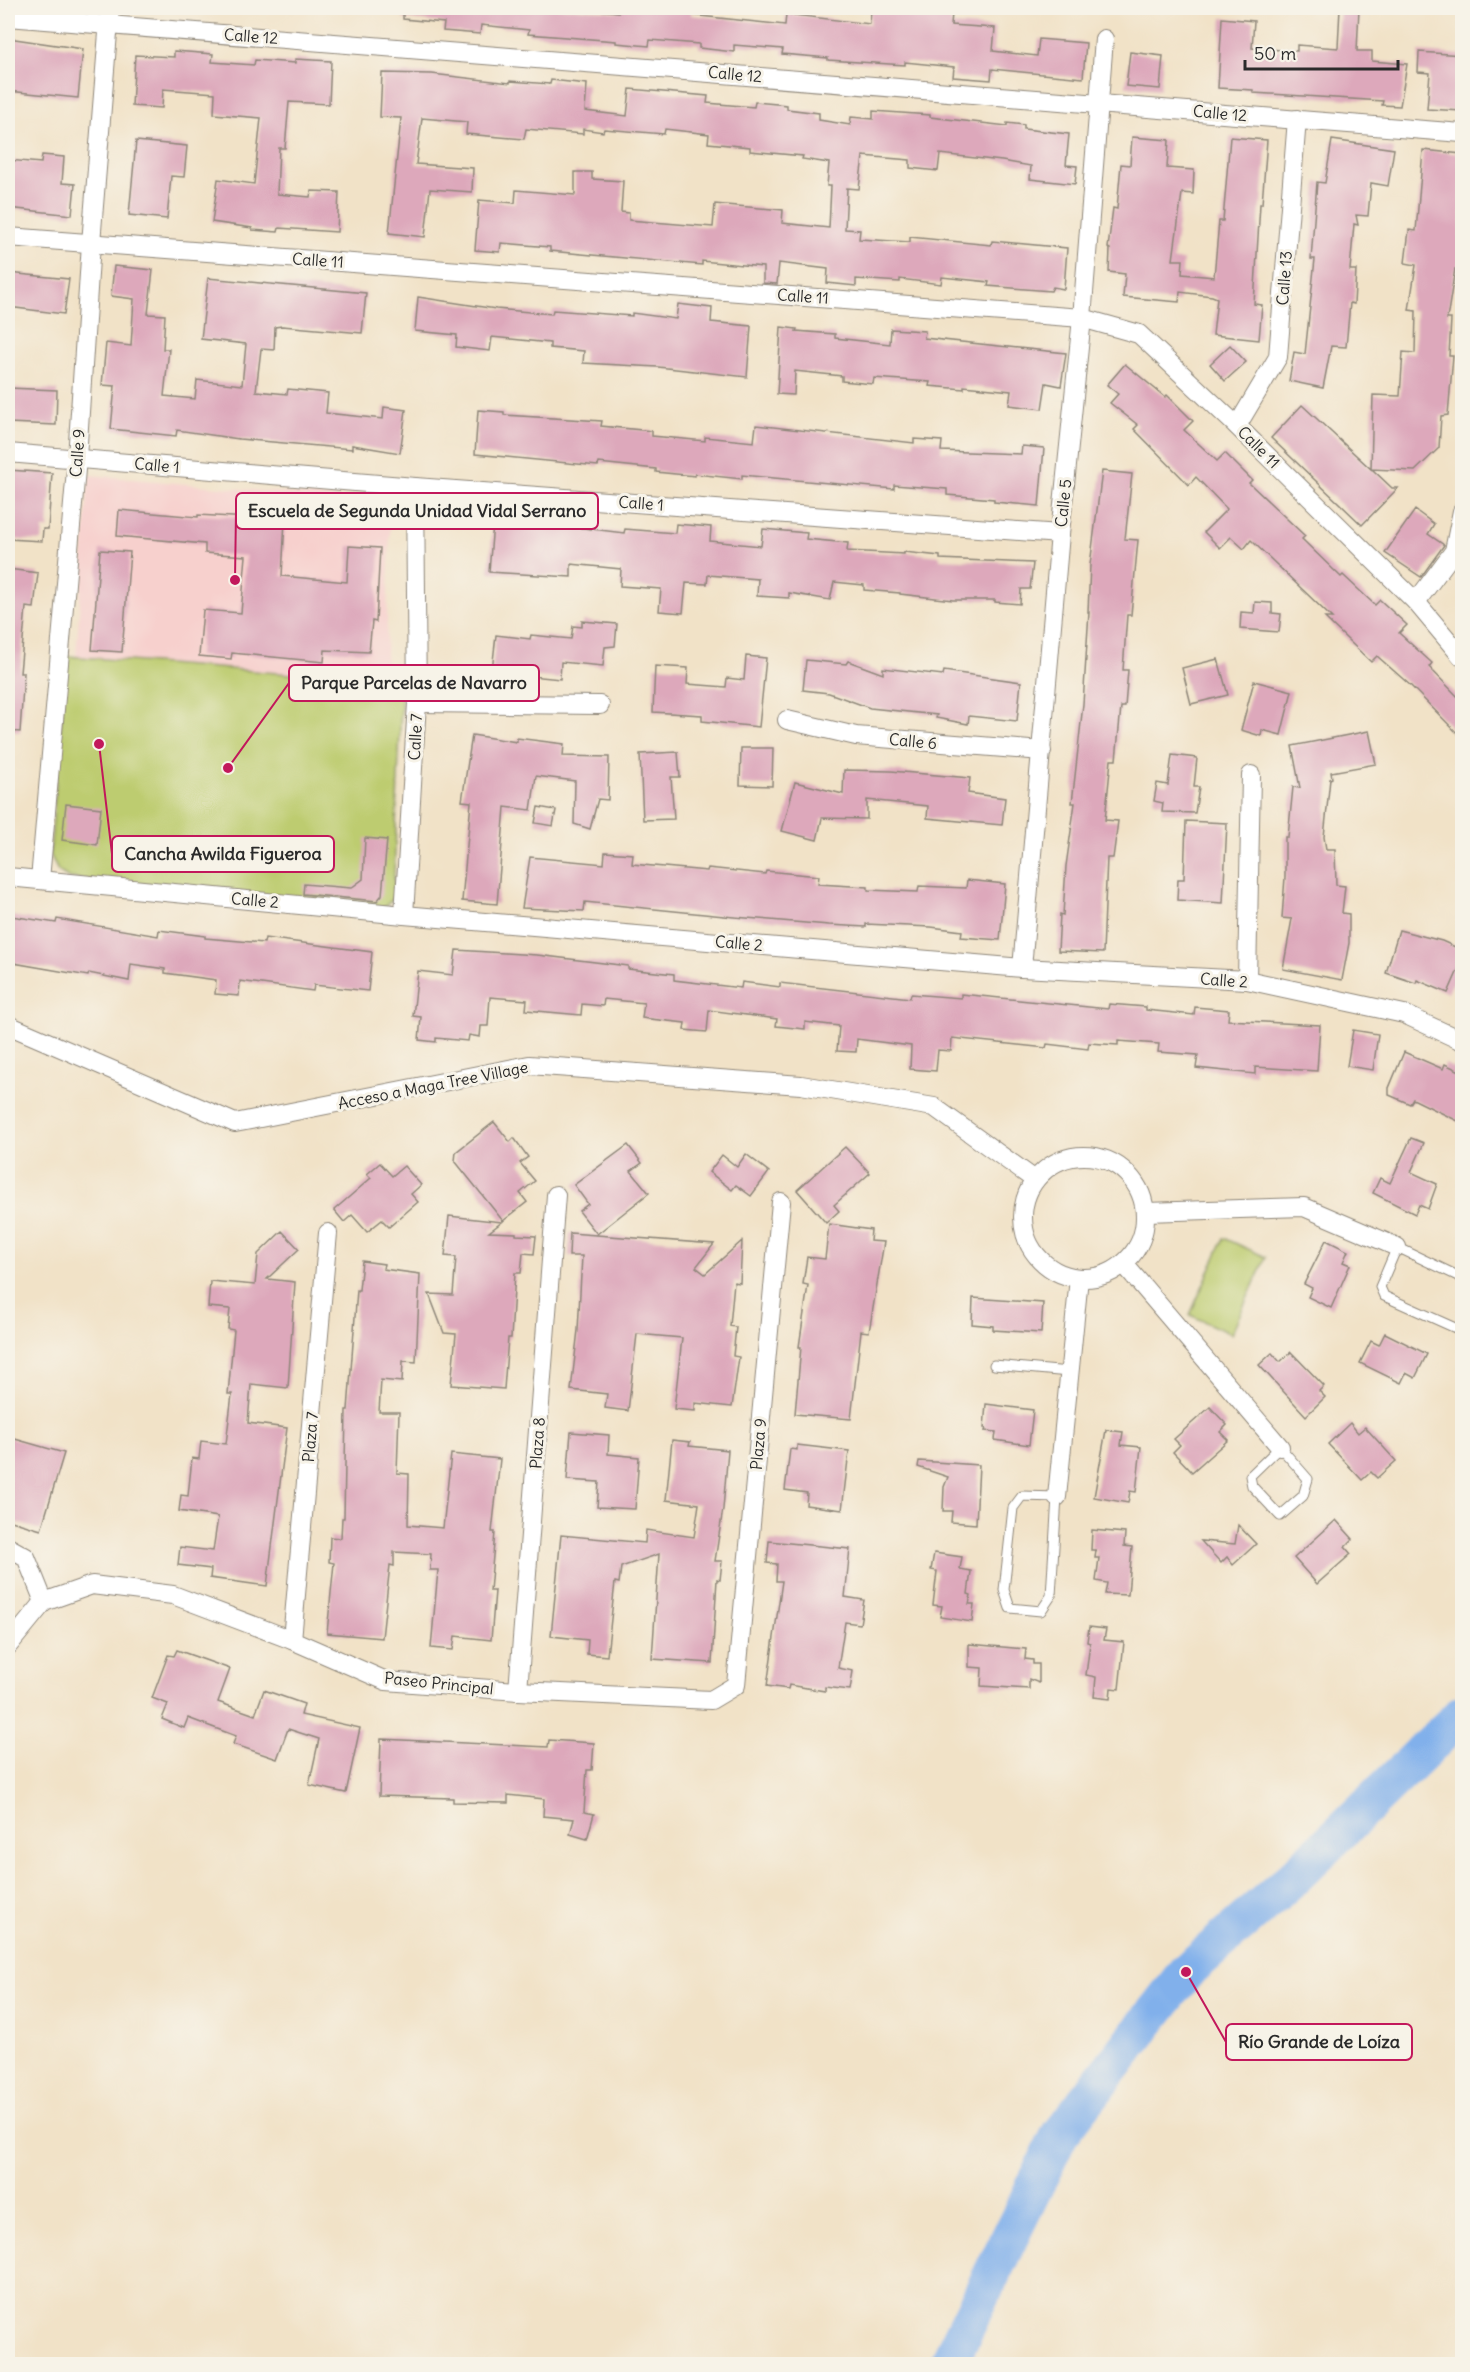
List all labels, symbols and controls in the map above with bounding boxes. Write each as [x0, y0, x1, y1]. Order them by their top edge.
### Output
street label: Calle 12 [223, 24, 279, 48]
scale bar [1245, 33, 1398, 71]
text: 50 m [1254, 42, 1296, 65]
street label: Calle 12 [707, 62, 763, 86]
street label: Calle 12 [1192, 101, 1248, 125]
street label: Calle 11 [291, 248, 345, 272]
street label: Calle 13 [1272, 250, 1296, 306]
street label: Calle 11 [776, 284, 830, 308]
street label: Calle 11 [1234, 422, 1284, 472]
street label: Calle 9 [65, 428, 89, 478]
street label: Calle 1 [133, 453, 181, 477]
street label: Calle 5 [1051, 478, 1075, 528]
street label: Calle 1 [618, 491, 664, 515]
callout: Escuela de Segunda Unidad Vidal Serrano [236, 493, 598, 529]
text: Escuela de Segunda Unidad Vidal Serrano [248, 499, 586, 522]
callout: Parque Parcelas de Navarro [289, 665, 539, 701]
text: Parque Parcelas de Navarro [301, 671, 527, 694]
street label: Calle 7 [404, 713, 426, 761]
street label: Calle 6 [888, 729, 938, 753]
callout: Cancha Awilda Figueroa [112, 836, 334, 872]
text: Cancha Awilda Figueroa [124, 842, 322, 865]
street label: Calle 2 [230, 888, 280, 912]
street label: Calle 2 [714, 931, 764, 955]
street label: Calle 2 [1199, 968, 1249, 992]
street label: Acceso a Maga Tree Village [336, 1057, 530, 1113]
street label: Plaza 7 [298, 1411, 322, 1463]
street label: Plaza 8 [525, 1416, 549, 1470]
street label: Plaza 9 [746, 1417, 770, 1471]
street label: Paseo Principal [383, 1667, 495, 1699]
callout: Río Grande de Loíza [1226, 2024, 1412, 2060]
text: Río Grande de Loíza [1238, 2030, 1400, 2053]

